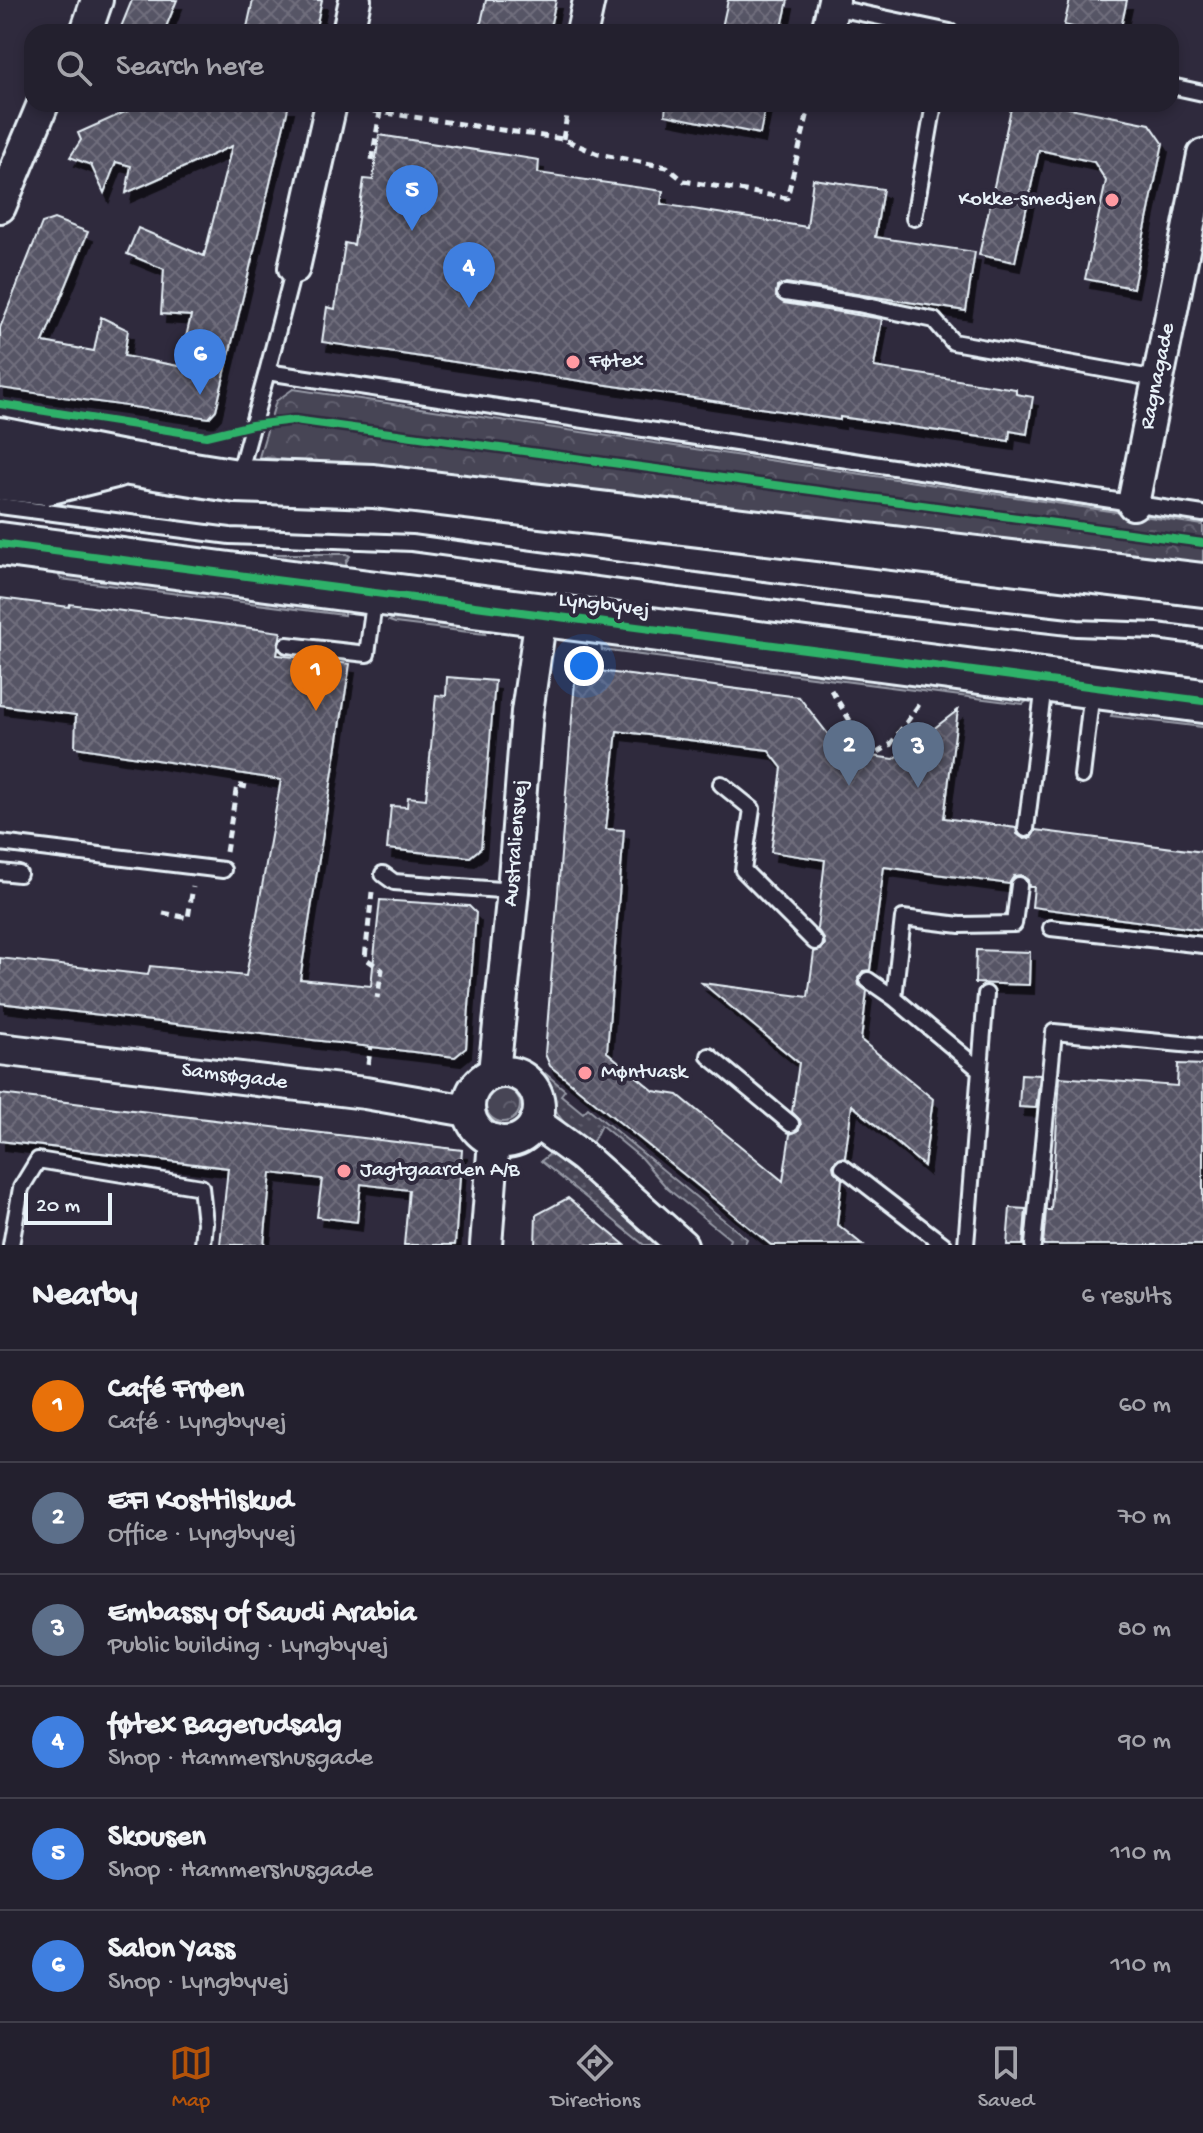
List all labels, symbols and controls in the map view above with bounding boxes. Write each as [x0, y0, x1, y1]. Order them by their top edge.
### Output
search box [24, 24, 1179, 112]
icon: search [52, 46, 96, 90]
text: Search here [116, 51, 264, 86]
pin: 5 [386, 165, 438, 231]
place label: Kokke-smedjen [958, 187, 1097, 213]
marker: Kokke-smedjen [1103, 191, 1121, 209]
pin: 4 [443, 242, 495, 308]
street label: Ragnagade [1135, 320, 1182, 432]
pin: 6 [174, 329, 226, 395]
place label: Føtex [588, 349, 644, 375]
marker: Føtex [564, 353, 582, 371]
street label: Lyngbyvej [557, 588, 651, 624]
pin: 1 [290, 645, 342, 711]
your location [564, 646, 604, 686]
pin: 2 [823, 720, 875, 786]
pin: 3 [892, 722, 944, 788]
street label: Australiensvej [498, 779, 535, 908]
street label: Samsøgade [180, 1058, 289, 1097]
place label: Møntvask [601, 1060, 689, 1086]
marker: Møntvask [576, 1064, 594, 1082]
place label: Jagtgaarden A/B [360, 1158, 520, 1184]
marker: Jagtgaarden A/B [335, 1162, 353, 1180]
scale bar [24, 1189, 112, 1225]
text: 20 m [36, 1194, 80, 1220]
text: Nearby [32, 1277, 137, 1317]
text: 6 results [1081, 1282, 1171, 1313]
text: Café Frøen [108, 1373, 244, 1408]
text: 1 [53, 1391, 63, 1422]
text: 60 m [1118, 1391, 1171, 1422]
text: Café · Lyngbyvej [108, 1408, 287, 1439]
text: EFI Kosttilskud [108, 1485, 293, 1520]
text: 2 [52, 1503, 64, 1534]
text: 70 m [1118, 1503, 1171, 1534]
text: Office · Lyngbyvej [108, 1520, 296, 1551]
text: Embassy of Saudi Arabia [108, 1597, 416, 1632]
text: 3 [51, 1615, 65, 1646]
text: 80 m [1117, 1615, 1171, 1646]
text: Public building · Lyngbyvej [108, 1632, 389, 1663]
text: føtex Bagerudsalg [108, 1709, 342, 1744]
text: 4 [52, 1727, 64, 1758]
text: 90 m [1119, 1727, 1171, 1758]
text: Shop · Hammershusgade [108, 1744, 373, 1775]
text: Skousen [108, 1821, 206, 1856]
text: 5 [51, 1839, 65, 1870]
text: 110 m [1111, 1839, 1171, 1870]
text: Shop · Hammershusgade [108, 1856, 373, 1887]
text: Salon Yass [108, 1933, 235, 1968]
text: 6 [51, 1951, 65, 1982]
text: 110 m [1111, 1951, 1171, 1982]
text: Shop · Lyngbyvej [108, 1968, 289, 1999]
tab: Map [169, 2041, 213, 2115]
tab: Directions [551, 2041, 640, 2115]
tab: Saved [978, 2041, 1034, 2115]

